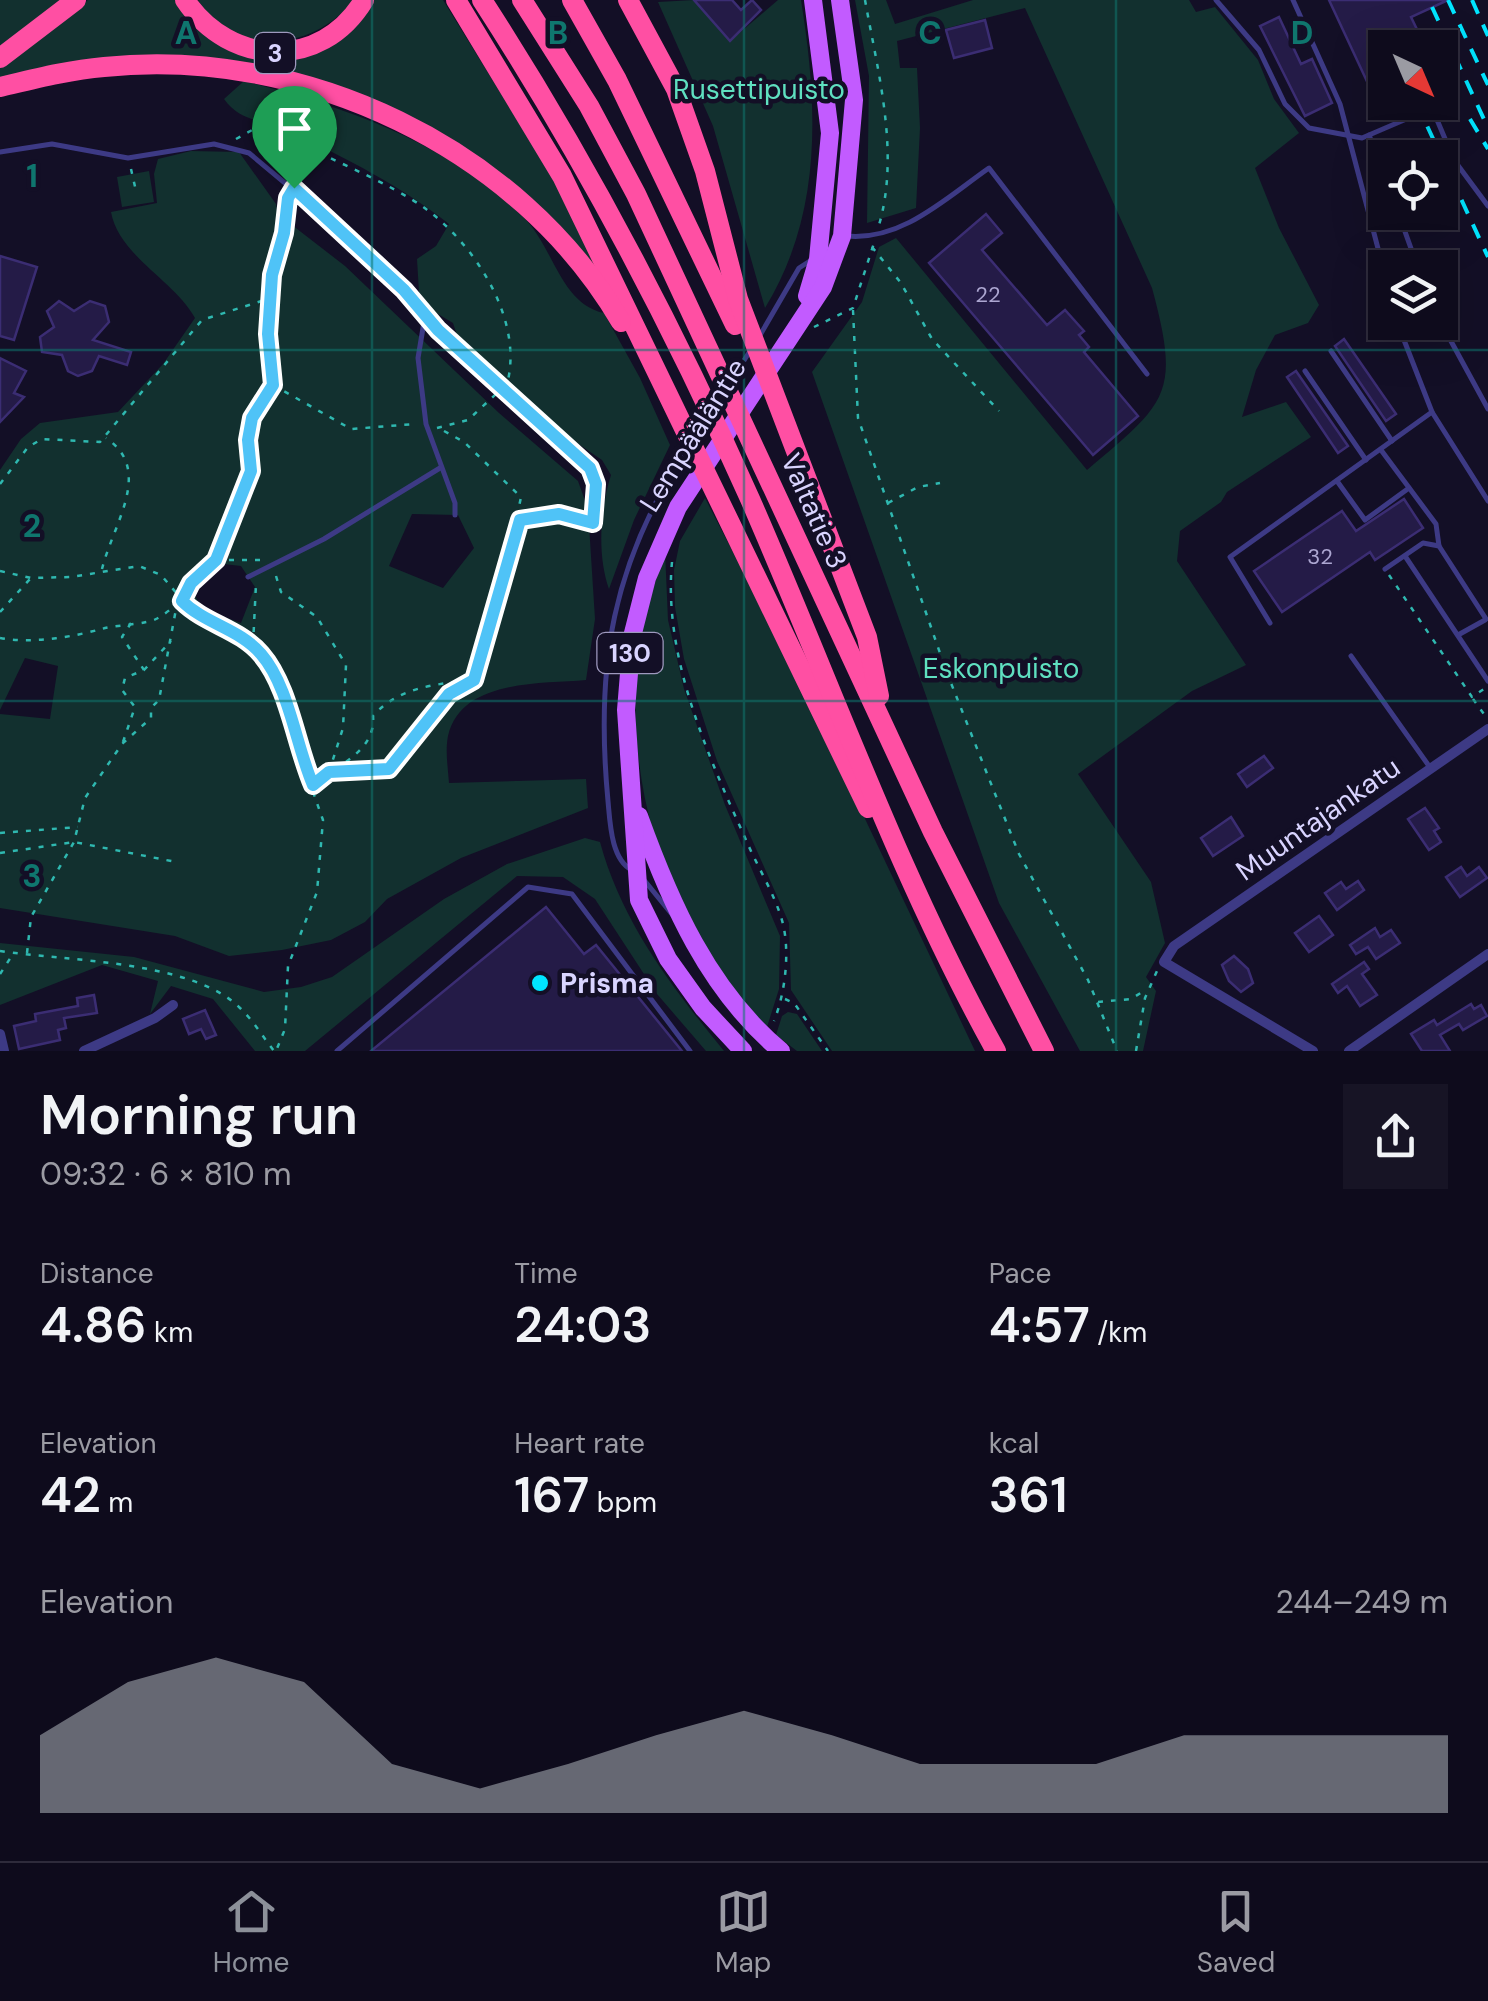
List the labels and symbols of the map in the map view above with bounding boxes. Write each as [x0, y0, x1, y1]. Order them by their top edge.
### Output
text: A [175, 12, 197, 54]
text: B [548, 12, 568, 54]
text: C [918, 12, 942, 54]
text: D [1291, 12, 1313, 54]
north arrow [1368, 30, 1458, 120]
road number: 3 [255, 33, 295, 73]
park label: Rusettipuisto [673, 71, 845, 108]
pin [252, 86, 337, 189]
text: 1 [26, 155, 38, 197]
house number: 22 [975, 280, 1001, 309]
street label: Lempääläntie [631, 351, 755, 519]
street label: Valtatie 3 [772, 448, 856, 574]
text: 2 [23, 505, 41, 547]
house number: 32 [1307, 542, 1333, 571]
road number: 130 [598, 633, 662, 673]
park label: Eskonpuisto [923, 650, 1079, 687]
street label: Muuntajankatu [1229, 749, 1407, 889]
text: 3 [22, 855, 42, 897]
place label: Prisma [560, 965, 654, 1002]
marker: Prisma [529, 972, 551, 994]

